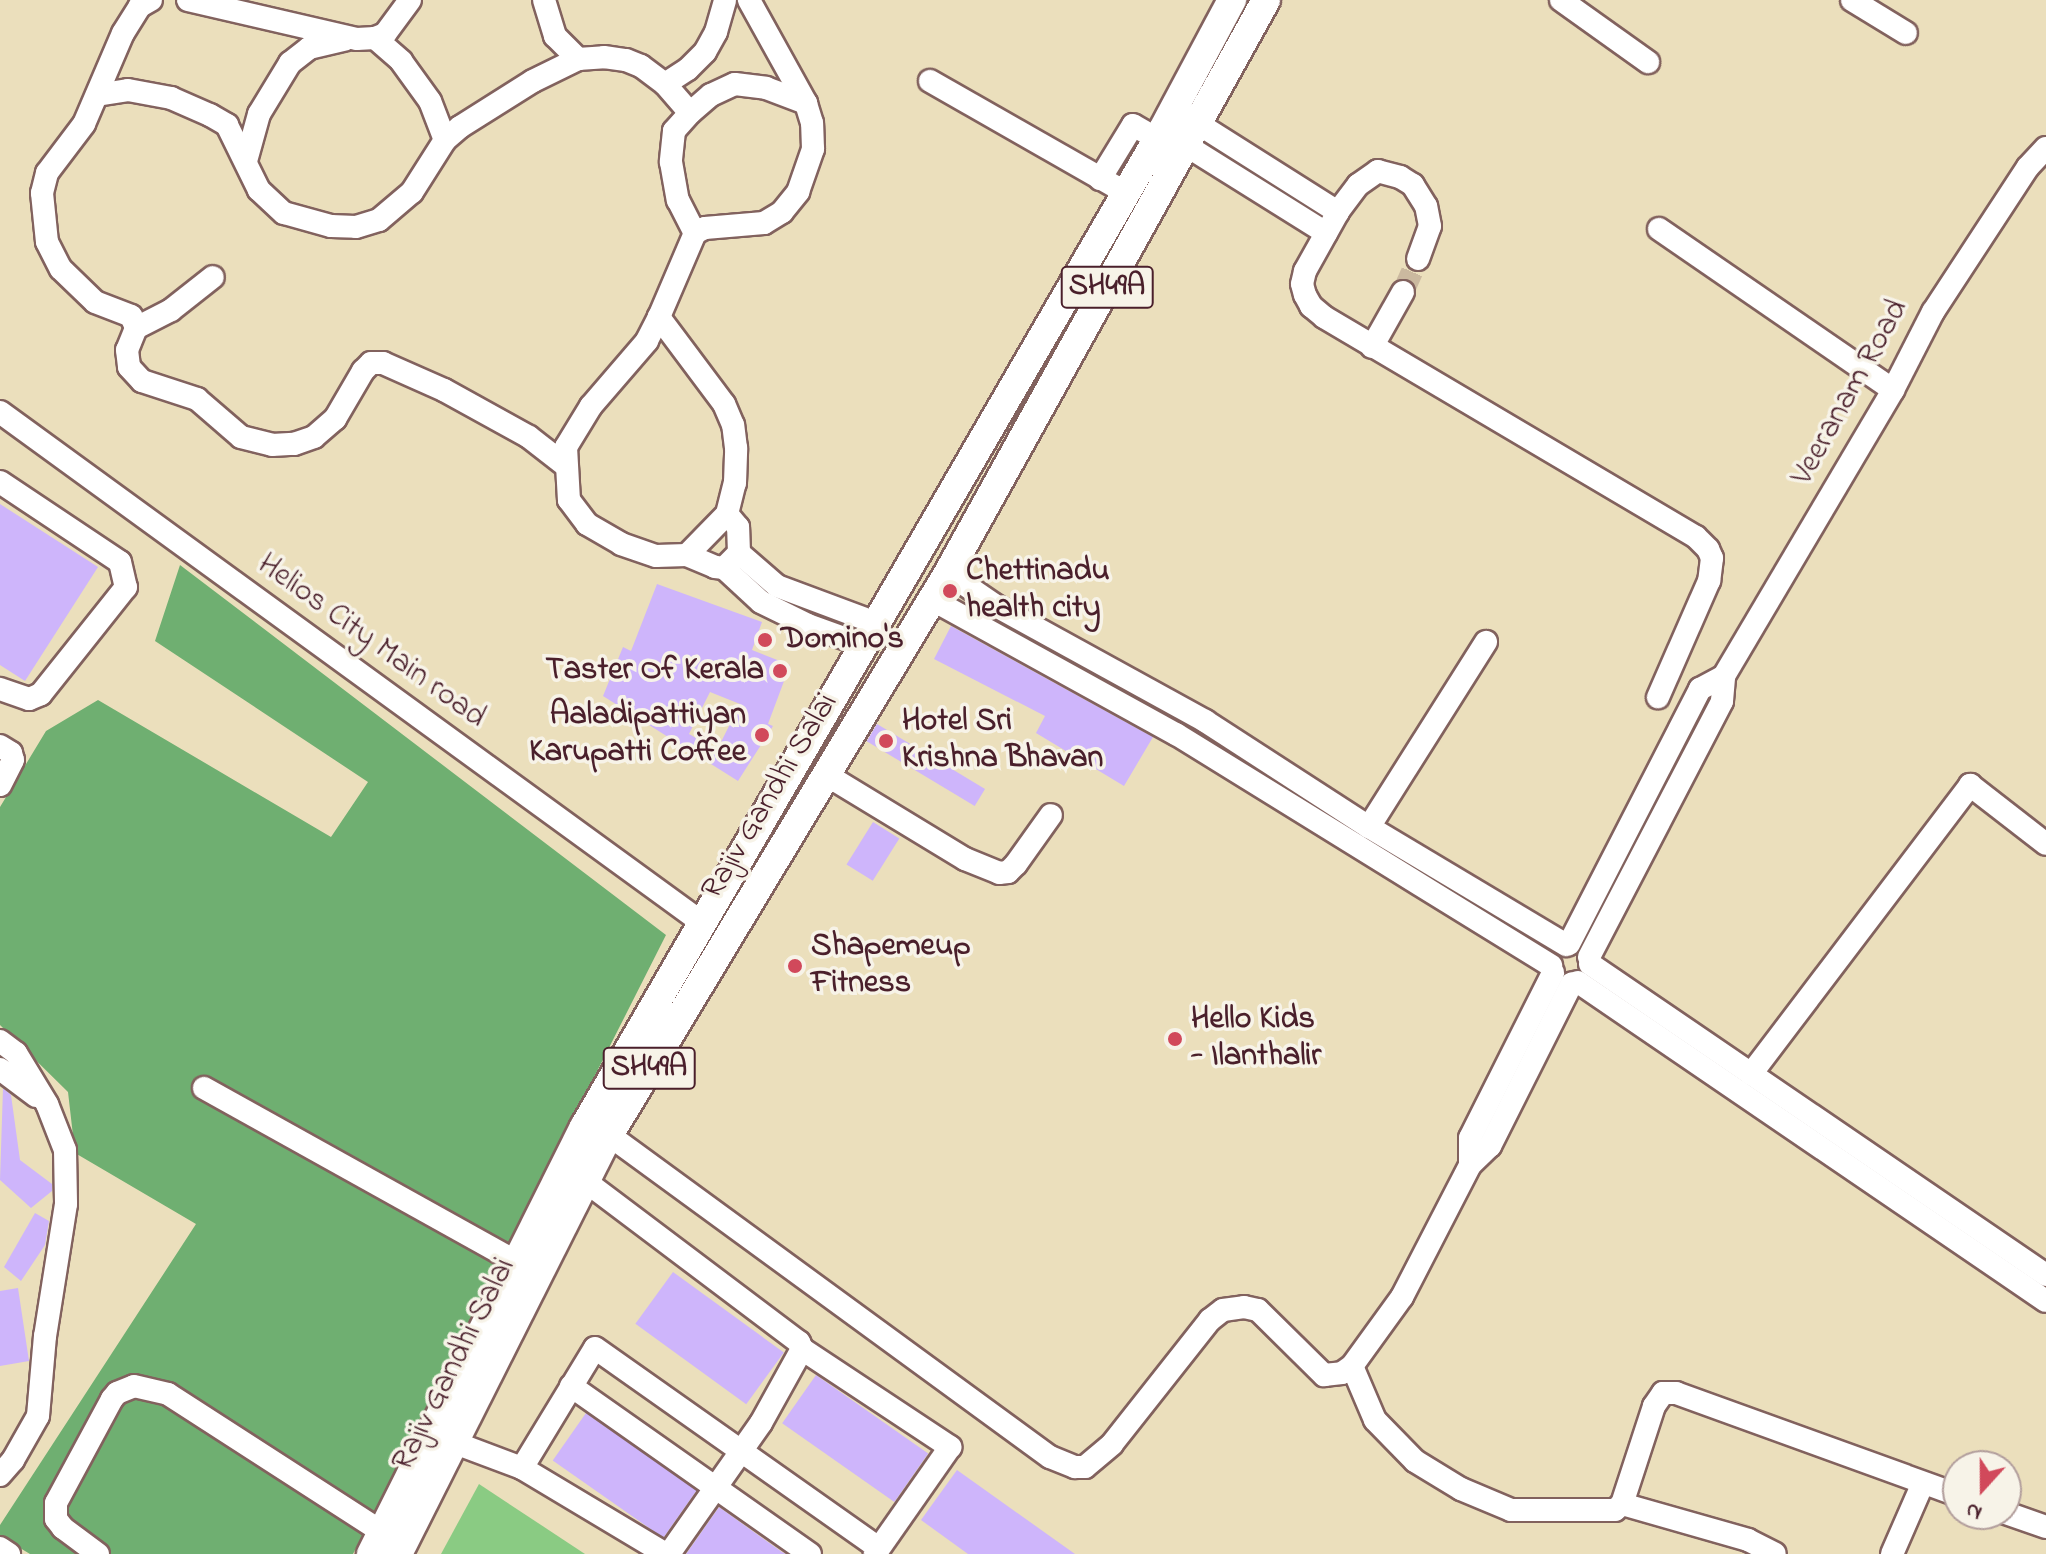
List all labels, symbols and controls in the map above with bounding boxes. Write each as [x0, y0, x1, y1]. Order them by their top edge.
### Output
road number: SH49A [1059, 261, 1155, 313]
street label: Veeranam Road [1784, 293, 1918, 493]
street label: Helios City Main road [249, 546, 493, 738]
place label: Chettinadu health city [966, 554, 1110, 629]
marker: Chettinadu health city [941, 582, 959, 600]
place label: Domino's [781, 621, 904, 659]
marker: Domino's [756, 631, 774, 649]
place label: Taster Of Kerala [546, 652, 764, 690]
marker: Taster Of Kerala [771, 662, 789, 680]
street label: Rajiv Gandhi Salai [694, 687, 848, 907]
place label: Aaladipattiyan Karupatti Coffee [529, 698, 746, 773]
place label: Hotel Sri Krishna Bhavan [902, 704, 1103, 779]
marker: Aaladipattiyan Karupatti Coffee [753, 726, 771, 744]
marker: Hotel Sri Krishna Bhavan [877, 732, 895, 750]
place label: Shapemeup Fitness [811, 929, 971, 1004]
marker: Shapemeup Fitness [786, 957, 804, 975]
place label: Hello Kids - Ilanthalir [1191, 1002, 1321, 1077]
marker: Hello Kids - Ilanthalir [1166, 1030, 1184, 1048]
road number: SH49A [601, 1042, 697, 1094]
street label: Rajiv Gandhi Salai [385, 1252, 525, 1478]
north arrow [1942, 1450, 2022, 1530]
text: N [1961, 1493, 1987, 1528]

